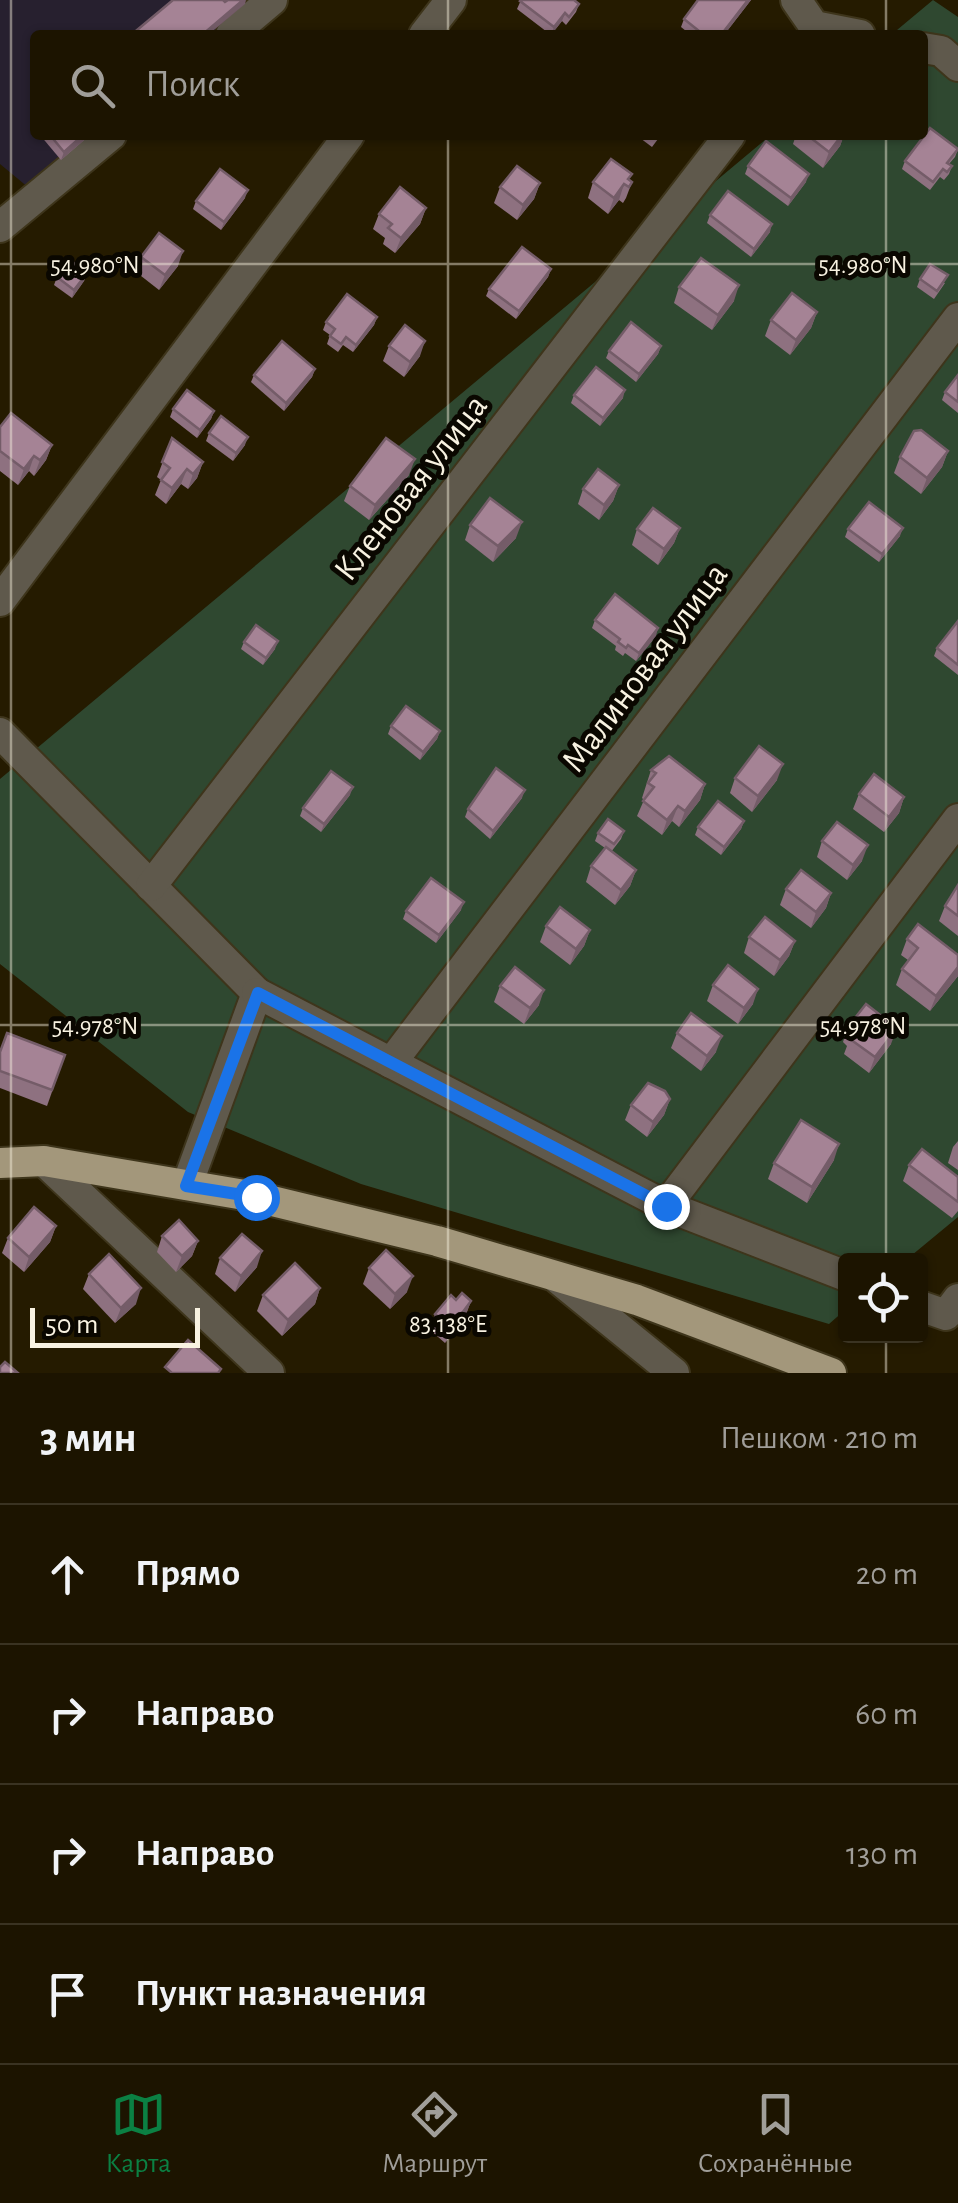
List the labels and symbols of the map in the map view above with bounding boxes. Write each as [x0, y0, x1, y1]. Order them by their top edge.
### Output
text: 54.980°N [50, 253, 140, 278]
text: 54.980°N [818, 253, 908, 278]
street label: Кленовая улица [328, 388, 494, 588]
street label: Малиновая улица [555, 557, 735, 779]
text: 54.978°N [52, 1014, 138, 1039]
text: 54.978°N [820, 1014, 906, 1039]
route start [234, 1175, 280, 1221]
route end [644, 1184, 690, 1230]
scale bar [30, 1303, 200, 1348]
text: 83.138°E [409, 1312, 487, 1337]

